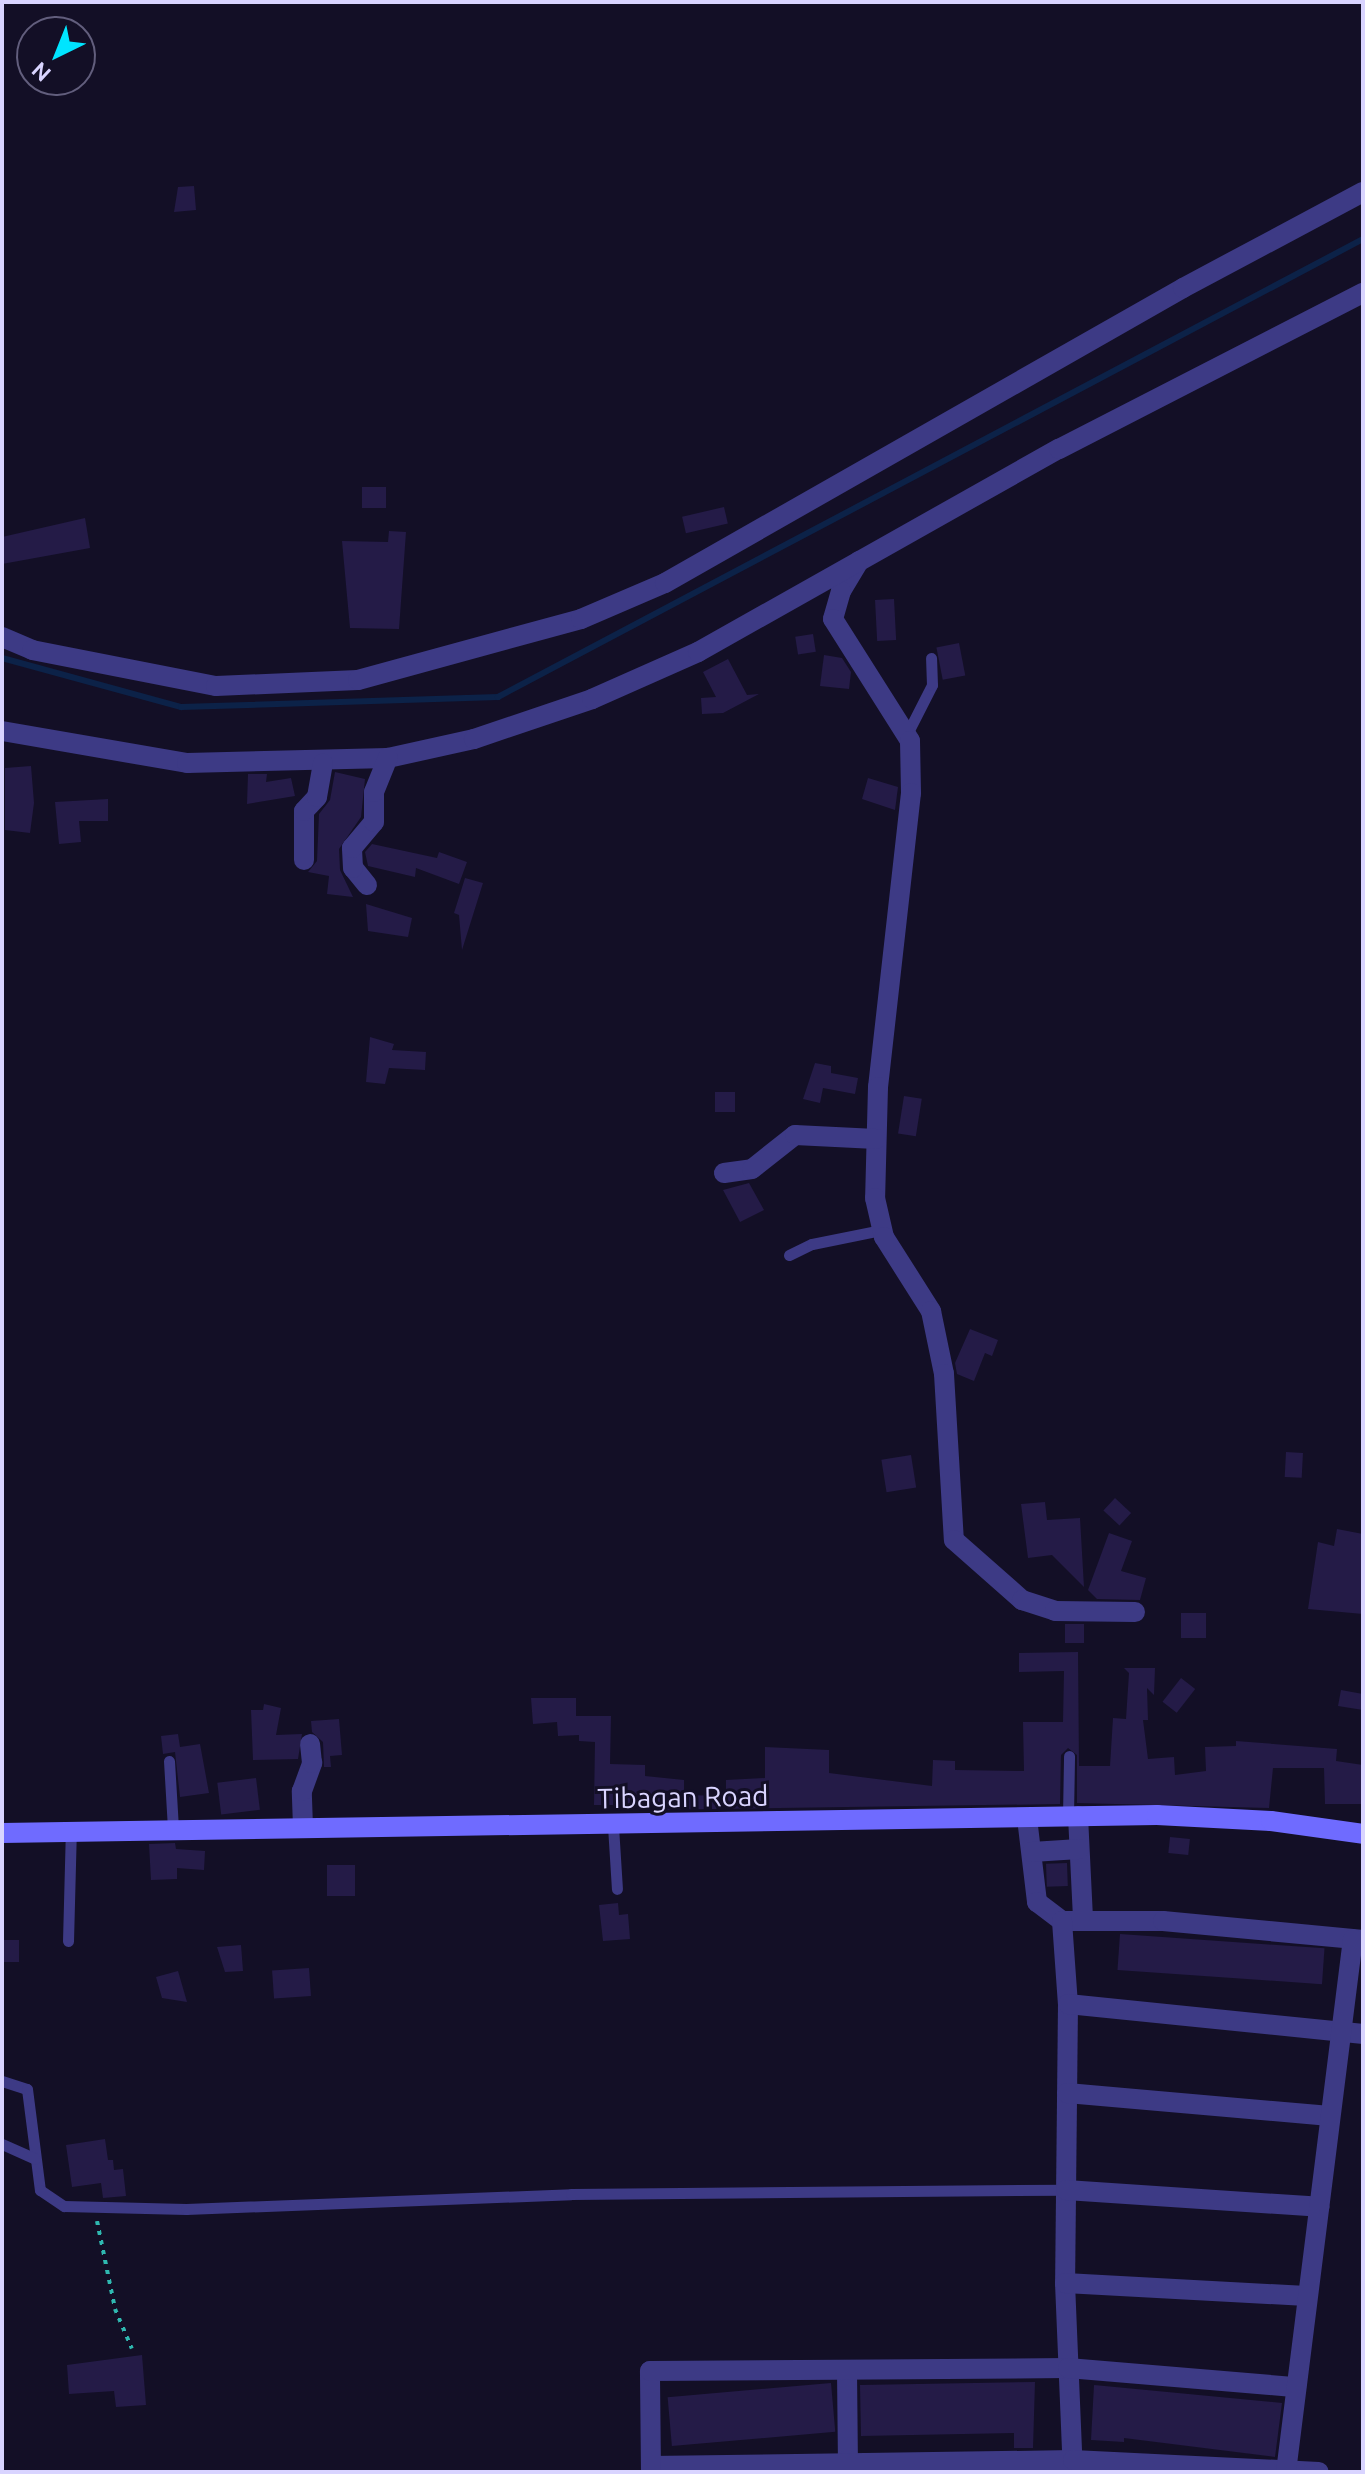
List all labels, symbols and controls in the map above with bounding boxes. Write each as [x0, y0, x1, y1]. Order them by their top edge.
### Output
north arrow [16, 16, 96, 96]
text: N [26, 58, 55, 87]
street label: Tibagan Road [597, 1779, 769, 1815]

